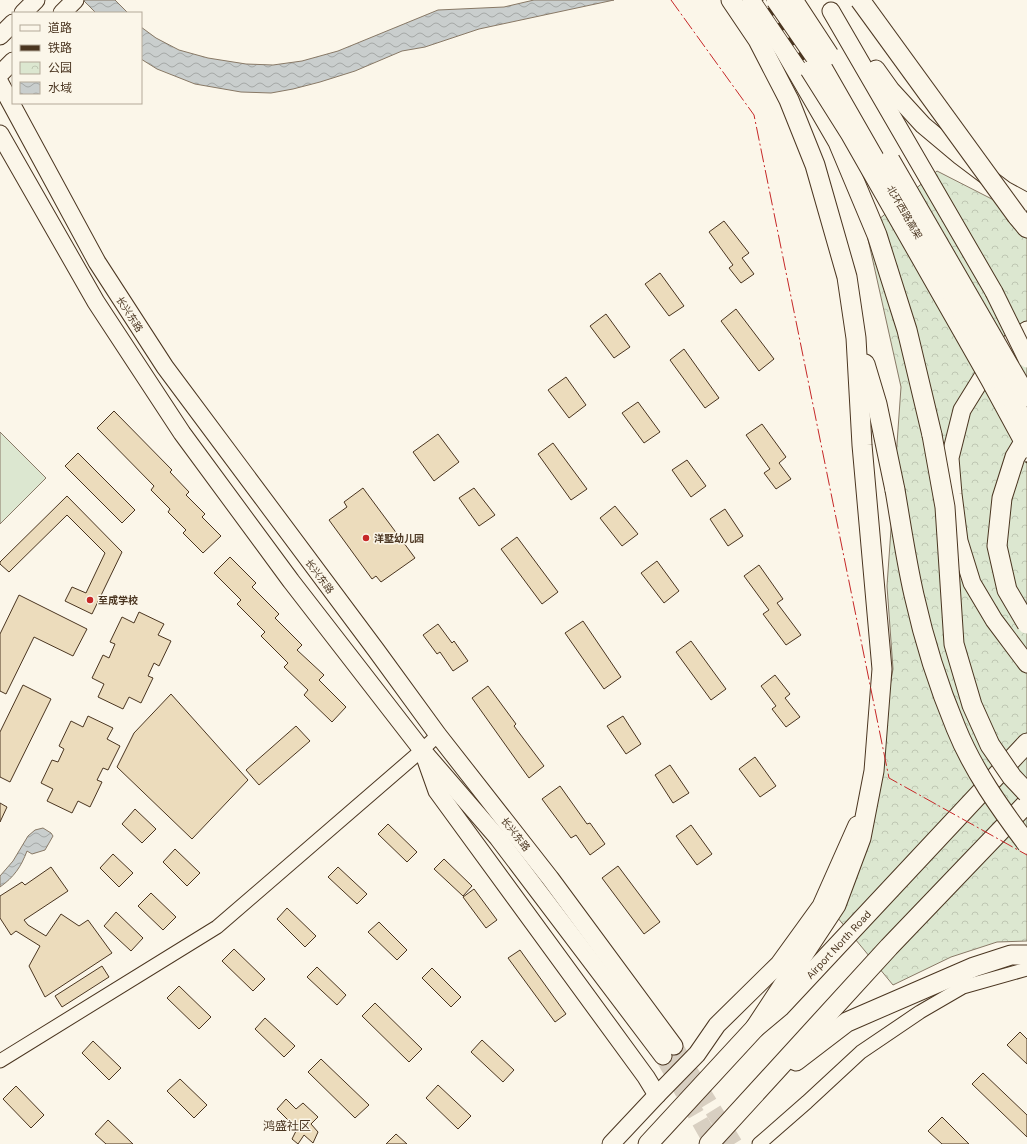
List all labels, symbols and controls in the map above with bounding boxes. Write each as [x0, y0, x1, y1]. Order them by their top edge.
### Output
legend [12, 12, 142, 104]
text: 道路 [48, 20, 72, 35]
text: 铁路 [48, 40, 72, 55]
text: 公园 [48, 60, 72, 75]
text: 水域 [48, 80, 72, 95]
street label: 北环西路高架 [885, 183, 925, 241]
street label: 长兴东路 [114, 294, 146, 334]
place label: 洋墅幼儿园 [374, 532, 424, 544]
marker: 洋墅幼儿园 [361, 533, 371, 543]
street label: 长兴东路 [303, 556, 337, 596]
place label: 至成学校 [98, 594, 138, 606]
marker: 至成学校 [85, 595, 95, 605]
street label: 长兴东路 [499, 815, 533, 853]
street label: Airport North Road [804, 908, 873, 981]
district label: 鸿盛社区 [263, 1118, 311, 1133]

